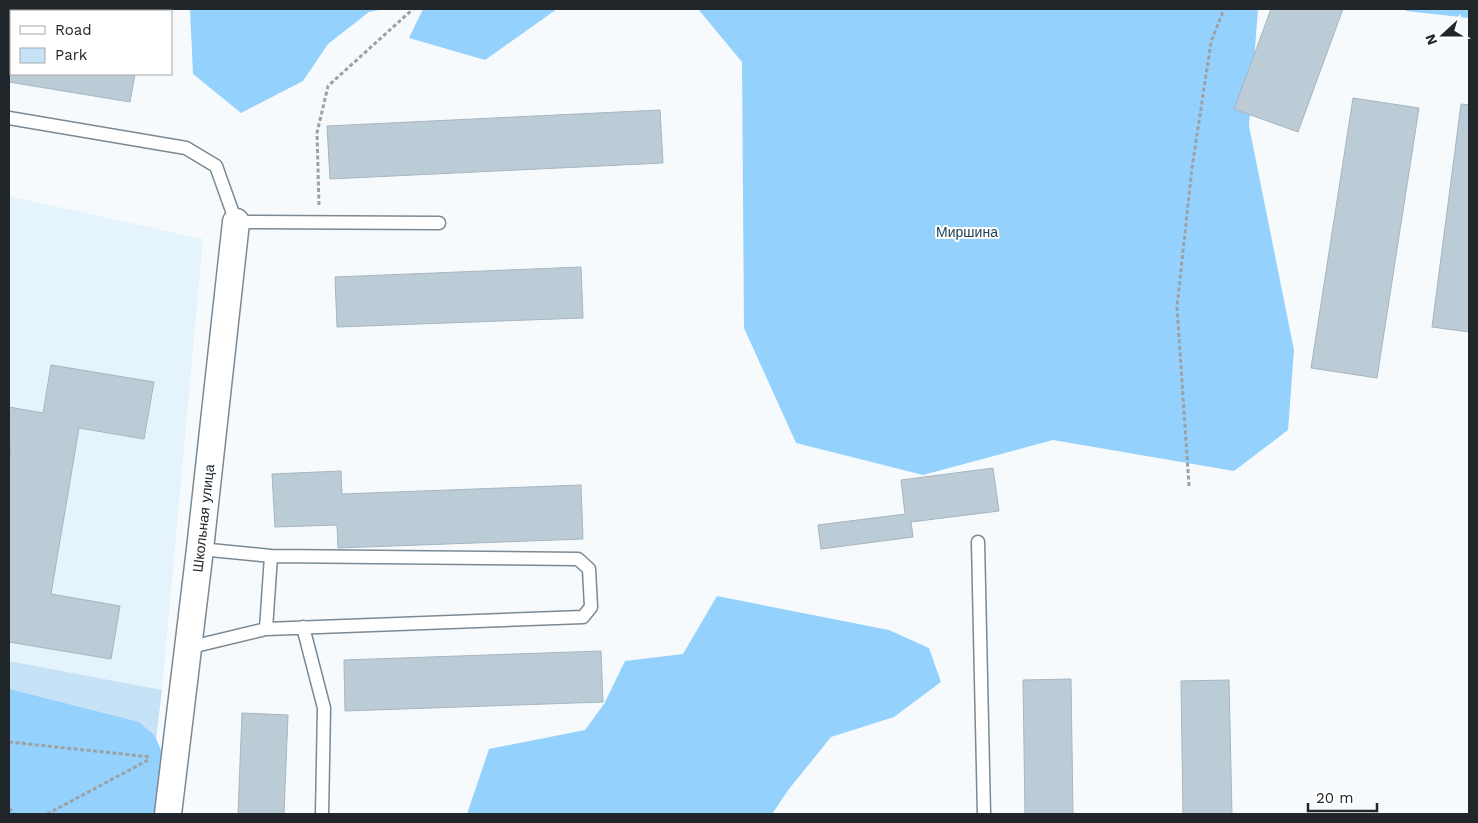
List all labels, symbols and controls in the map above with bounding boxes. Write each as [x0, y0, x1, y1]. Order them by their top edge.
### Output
legend [10, 10, 172, 75]
north arrow [1418, 10, 1468, 60]
text: Road [55, 21, 92, 39]
text: N [1422, 32, 1440, 47]
text: Park [55, 46, 88, 64]
park label: Миршина [936, 224, 998, 240]
street label: Школьная улица [189, 463, 217, 573]
scale bar [1308, 780, 1377, 812]
text: 20 m [1316, 789, 1354, 807]

